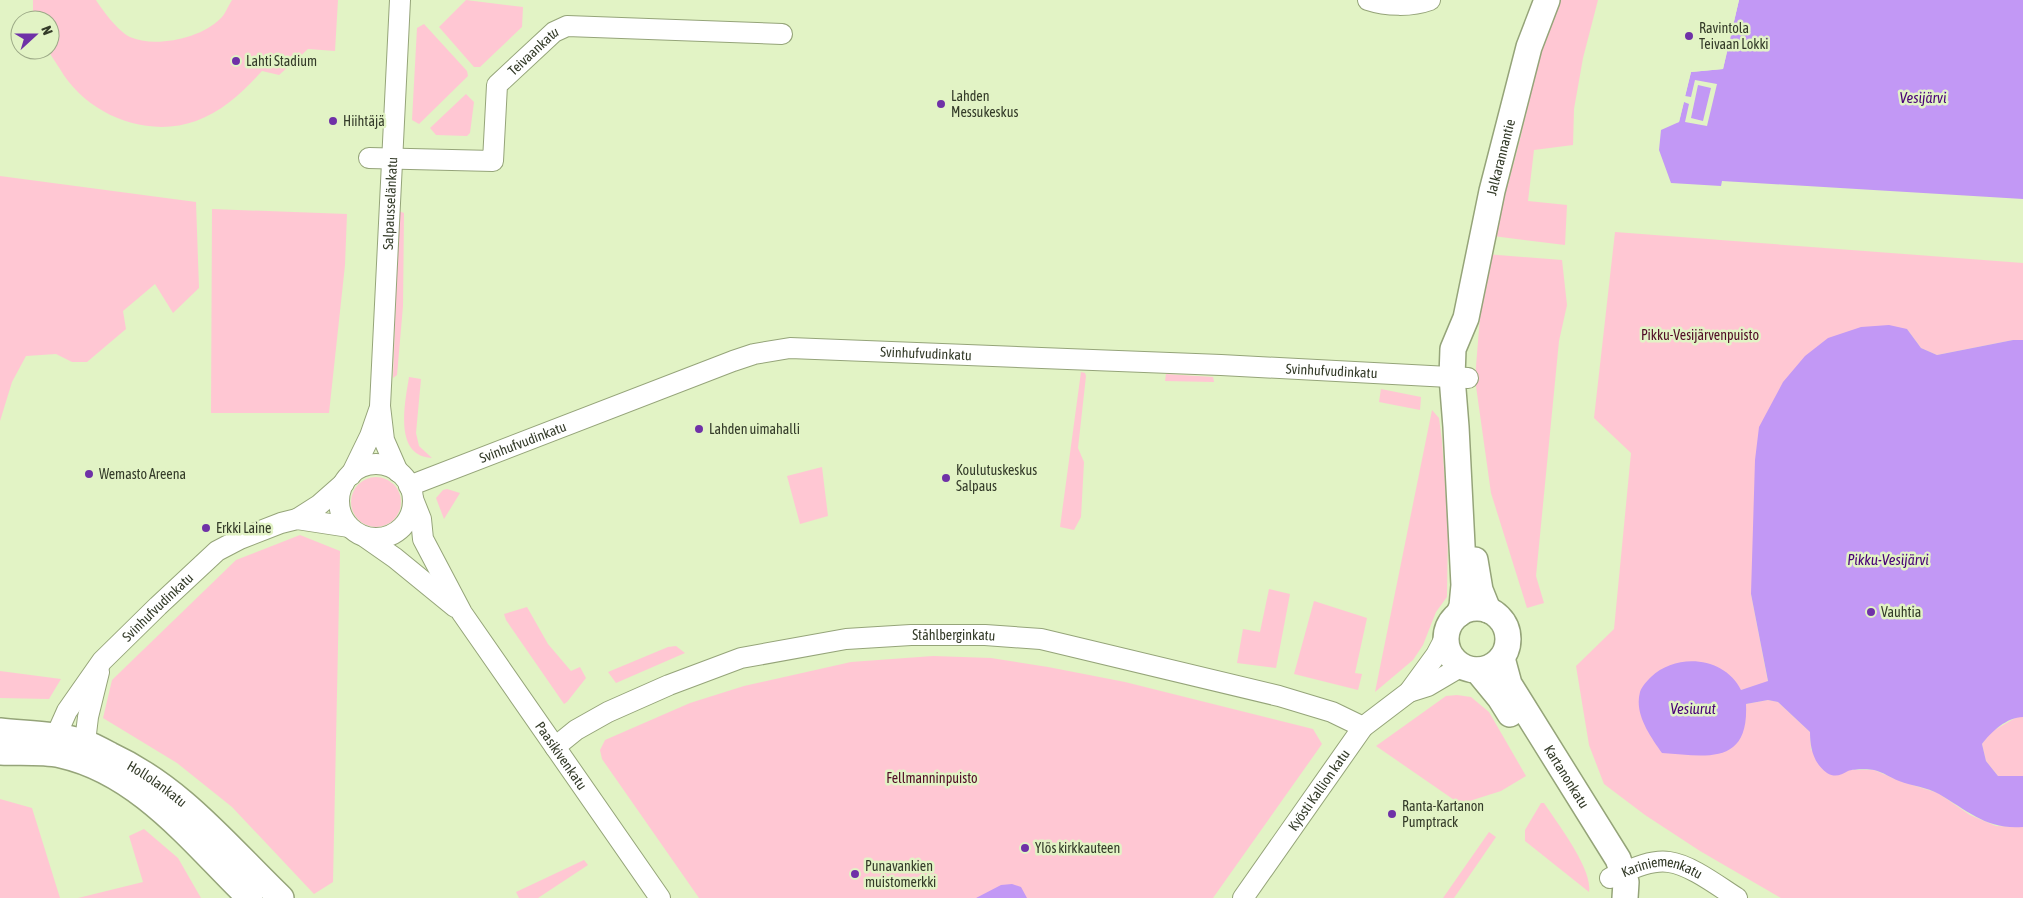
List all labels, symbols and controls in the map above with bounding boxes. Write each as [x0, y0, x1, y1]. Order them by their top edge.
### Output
north arrow [10, 10, 60, 60]
place label: Ravintola Teivaan Lokki [1699, 20, 1768, 52]
street label: Teivaankatu [505, 23, 561, 79]
text: N [38, 24, 56, 37]
marker: Ravintola Teivaan Lokki [1683, 30, 1695, 42]
place label: Lahti Stadium [246, 53, 317, 69]
marker: Lahti Stadium [230, 55, 242, 67]
place label: Lahden Messukeskus [951, 88, 1018, 120]
water label: Vesijärvi [1900, 89, 1947, 106]
marker: Lahden Messukeskus [935, 98, 947, 110]
place label: Hiihtäjä [343, 113, 385, 129]
marker: Hiihtäjä [327, 115, 339, 127]
street label: Jalkarannantie [1483, 117, 1518, 197]
street label: Salpausselänkatu [380, 157, 400, 250]
park label: Pikku-Vesijärvenpuisto [1641, 327, 1759, 343]
street label: Svinhufvudinkatu [880, 344, 972, 363]
street label: Svinhufvudinkatu [1285, 360, 1378, 381]
street label: Svinhufvudinkatu [477, 418, 568, 466]
place label: Lahden uimahalli [709, 421, 800, 437]
marker: Lahden uimahalli [693, 423, 705, 435]
place label: Koulutuskeskus Salpaus [956, 462, 1037, 494]
place label: Wemasto Areena [99, 466, 186, 482]
marker: Wemasto Areena [83, 468, 95, 480]
marker: Koulutuskeskus Salpaus [940, 472, 952, 484]
place label: Erkki Laine [216, 520, 271, 536]
marker: Erkki Laine [200, 522, 212, 534]
water label: Pikku-Vesijärvi [1847, 551, 1929, 568]
street label: Svinhufvudinkatu [119, 570, 196, 645]
place label: Vauhtia [1881, 604, 1921, 620]
marker: Vauhtia [1865, 606, 1877, 618]
street label: Ståhlberginkatu [912, 627, 996, 644]
water label: Vesiurut [1670, 700, 1717, 717]
street label: Paasikivenkatu [532, 719, 590, 793]
street label: Kartanonkatu [1541, 742, 1592, 811]
street label: Kyösti Kallion katu [1285, 746, 1353, 834]
street label: Hollolankatu [124, 757, 190, 810]
park label: Fellmanninpuisto [886, 770, 978, 786]
place label: Ranta-Kartanon Pumptrack [1402, 798, 1484, 830]
marker: Ranta-Kartanon Pumptrack [1386, 808, 1398, 820]
place label: Ylös kirkkauteen [1035, 840, 1120, 856]
marker: Ylös kirkkauteen [1019, 842, 1031, 854]
street label: Kariniemenkatu [1619, 853, 1705, 882]
place label: Punavankien muistomerkki [865, 858, 936, 890]
marker: Punavankien muistomerkki [849, 868, 861, 880]

